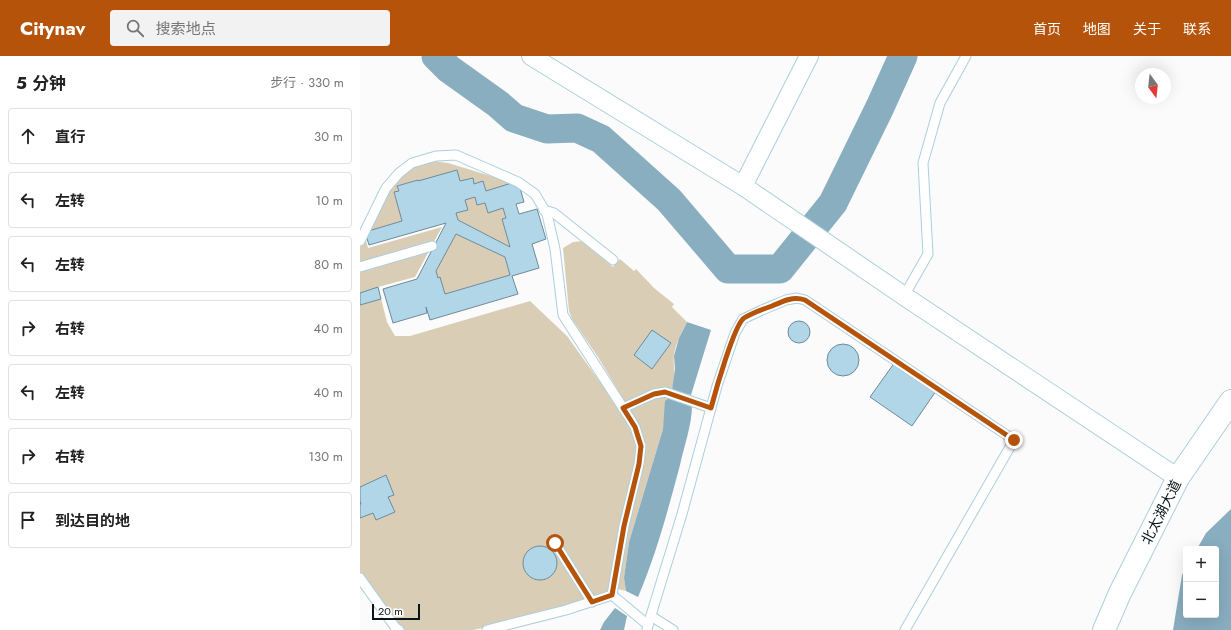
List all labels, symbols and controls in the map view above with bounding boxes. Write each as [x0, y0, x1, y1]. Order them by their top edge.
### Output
search box [110, 10, 390, 46]
text: Citynav [20, 15, 86, 42]
icon: search [124, 17, 146, 39]
text: 搜索地点 [156, 18, 216, 40]
text: 首页 [1033, 19, 1061, 39]
text: 地图 [1083, 19, 1111, 39]
text: 关于 [1133, 19, 1161, 39]
text: 联系 [1183, 19, 1211, 39]
north arrow [1135, 68, 1171, 104]
text: 5 分钟 [16, 71, 66, 95]
text: 步行 · 330 m [270, 73, 344, 92]
icon: ahead [17, 125, 39, 147]
text: 直行 [55, 126, 85, 148]
text: 30 m [314, 127, 343, 146]
icon: left [17, 189, 39, 211]
text: 左转 [55, 190, 85, 212]
text: 10 m [315, 191, 343, 210]
icon: left [17, 253, 39, 275]
text: 左转 [55, 254, 85, 276]
text: 80 m [314, 255, 343, 274]
icon: right [17, 317, 39, 339]
text: 右转 [55, 318, 85, 340]
text: 40 m [314, 319, 343, 338]
icon: left [17, 381, 39, 403]
text: 左转 [55, 382, 85, 404]
text: 40 m [314, 383, 343, 402]
route end [1005, 431, 1023, 449]
icon: right [17, 445, 39, 467]
text: 右转 [55, 446, 85, 468]
text: 130 m [308, 447, 343, 466]
street label: 北太湖大道 [1136, 476, 1186, 548]
icon: arrive [17, 509, 39, 531]
text: 到达目的地 [55, 510, 130, 532]
route start [546, 534, 564, 552]
map controls [1183, 546, 1219, 618]
button: + [1183, 546, 1219, 582]
button: − [1183, 582, 1219, 618]
scale bar [372, 602, 420, 621]
text: 20 m [378, 603, 403, 619]

